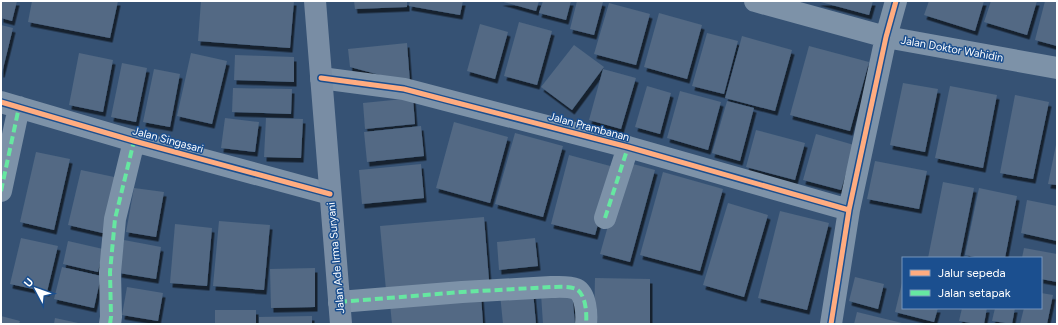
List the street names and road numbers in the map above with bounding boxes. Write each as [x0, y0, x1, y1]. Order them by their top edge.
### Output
street label: Jalan Doktor Wahidin [900, 34, 1004, 64]
street label: Jalan Prambanan [547, 110, 631, 144]
street label: Jalan Singasari [131, 124, 205, 156]
street label: Jalan Ade Irma Suryani [325, 202, 347, 314]

